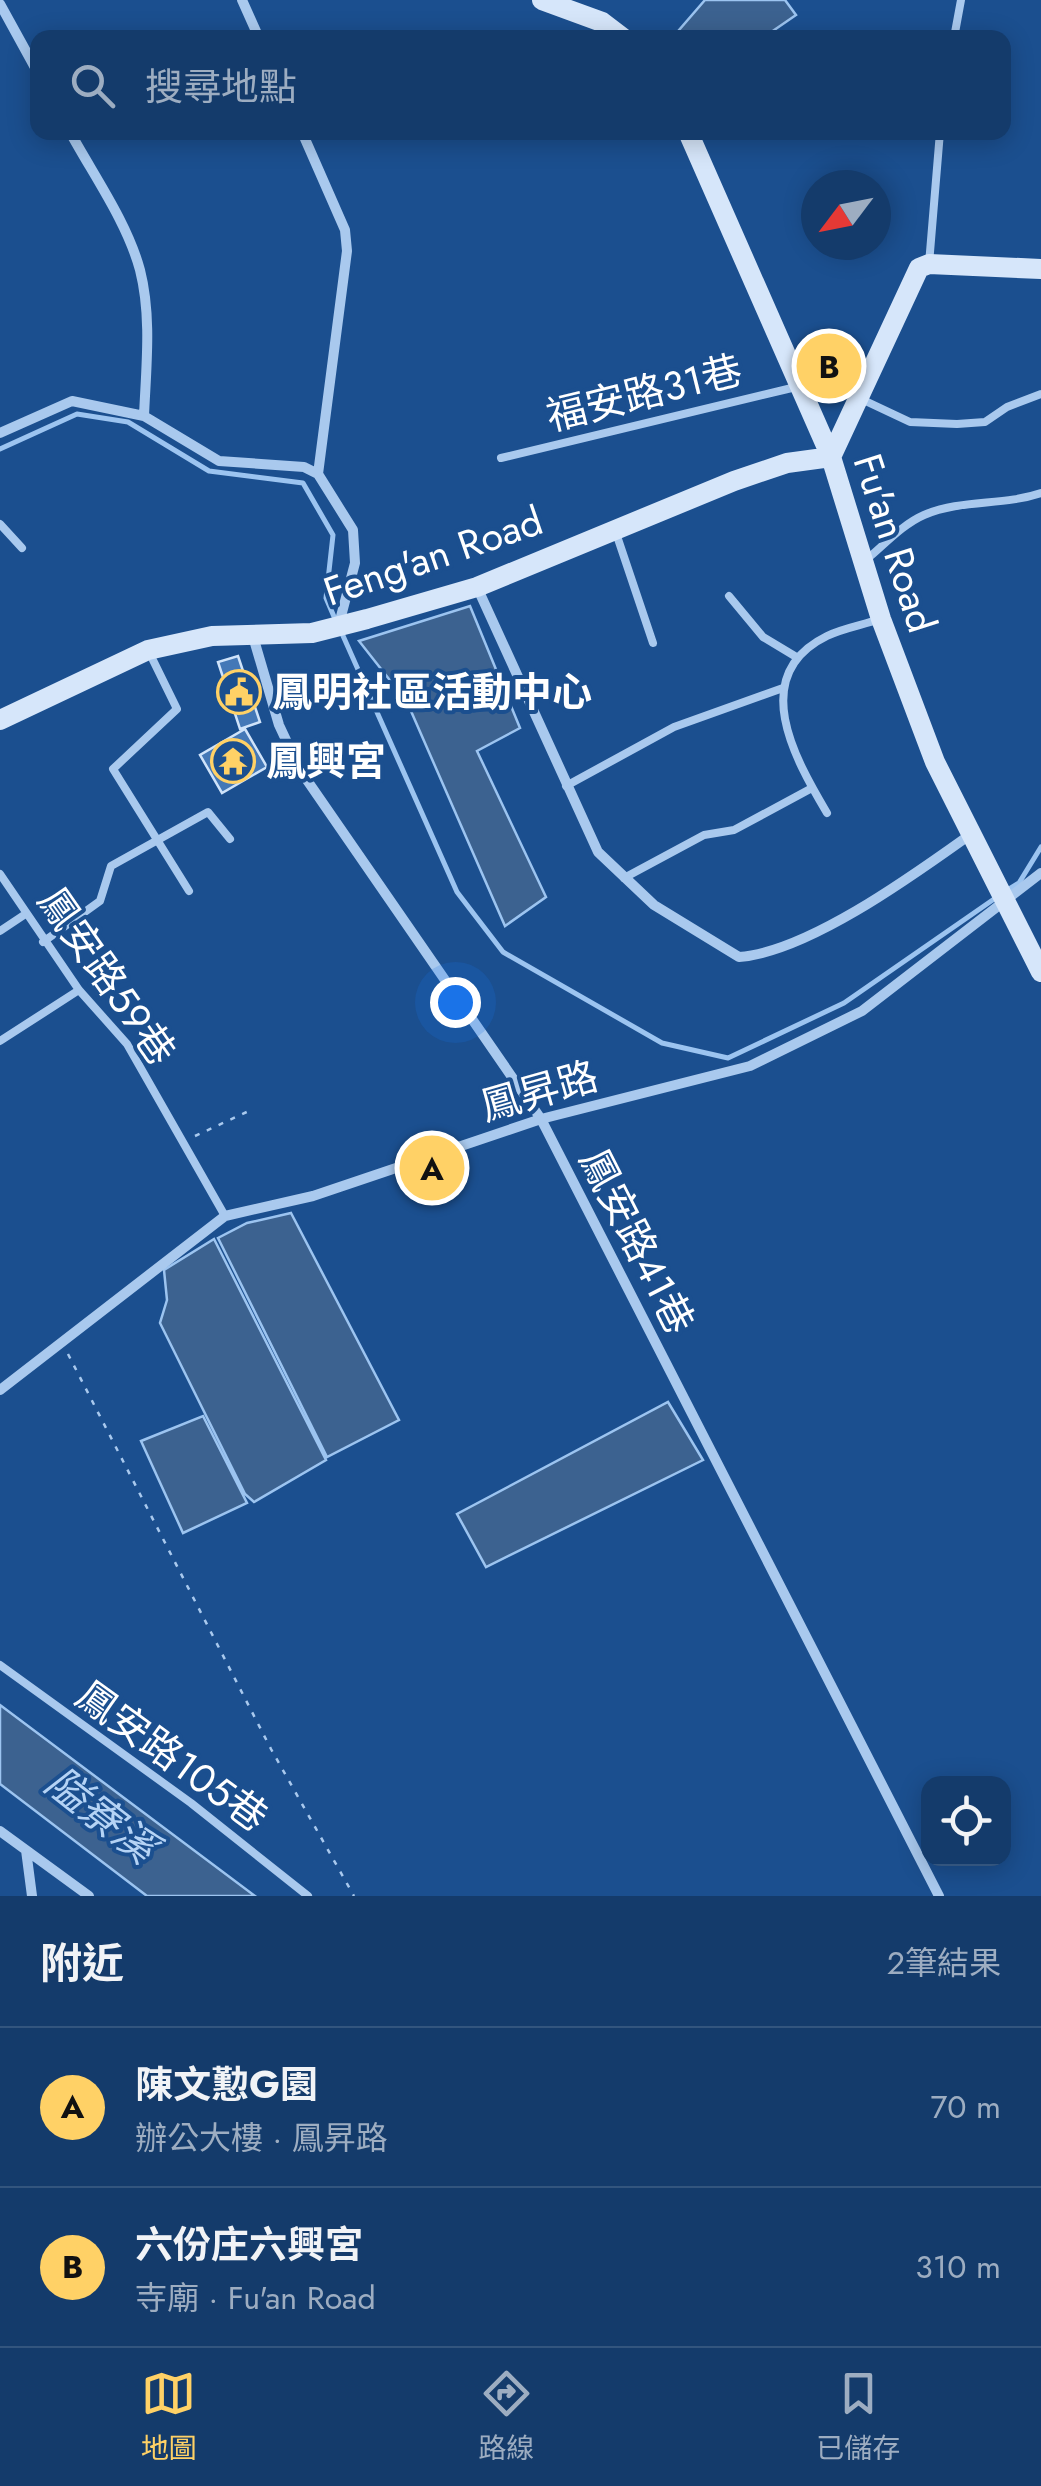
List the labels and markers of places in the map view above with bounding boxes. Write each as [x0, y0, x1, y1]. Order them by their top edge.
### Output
pin: B [796, 328, 862, 404]
place label: 鳳明社區活動中心 [272, 663, 592, 721]
public building icon: 鳳明社區活動中心 [216, 669, 262, 715]
place label: 鳳興宮 [266, 732, 386, 790]
temple icon: 鳳興宮 [210, 738, 256, 784]
pin: A [400, 1130, 464, 1206]

